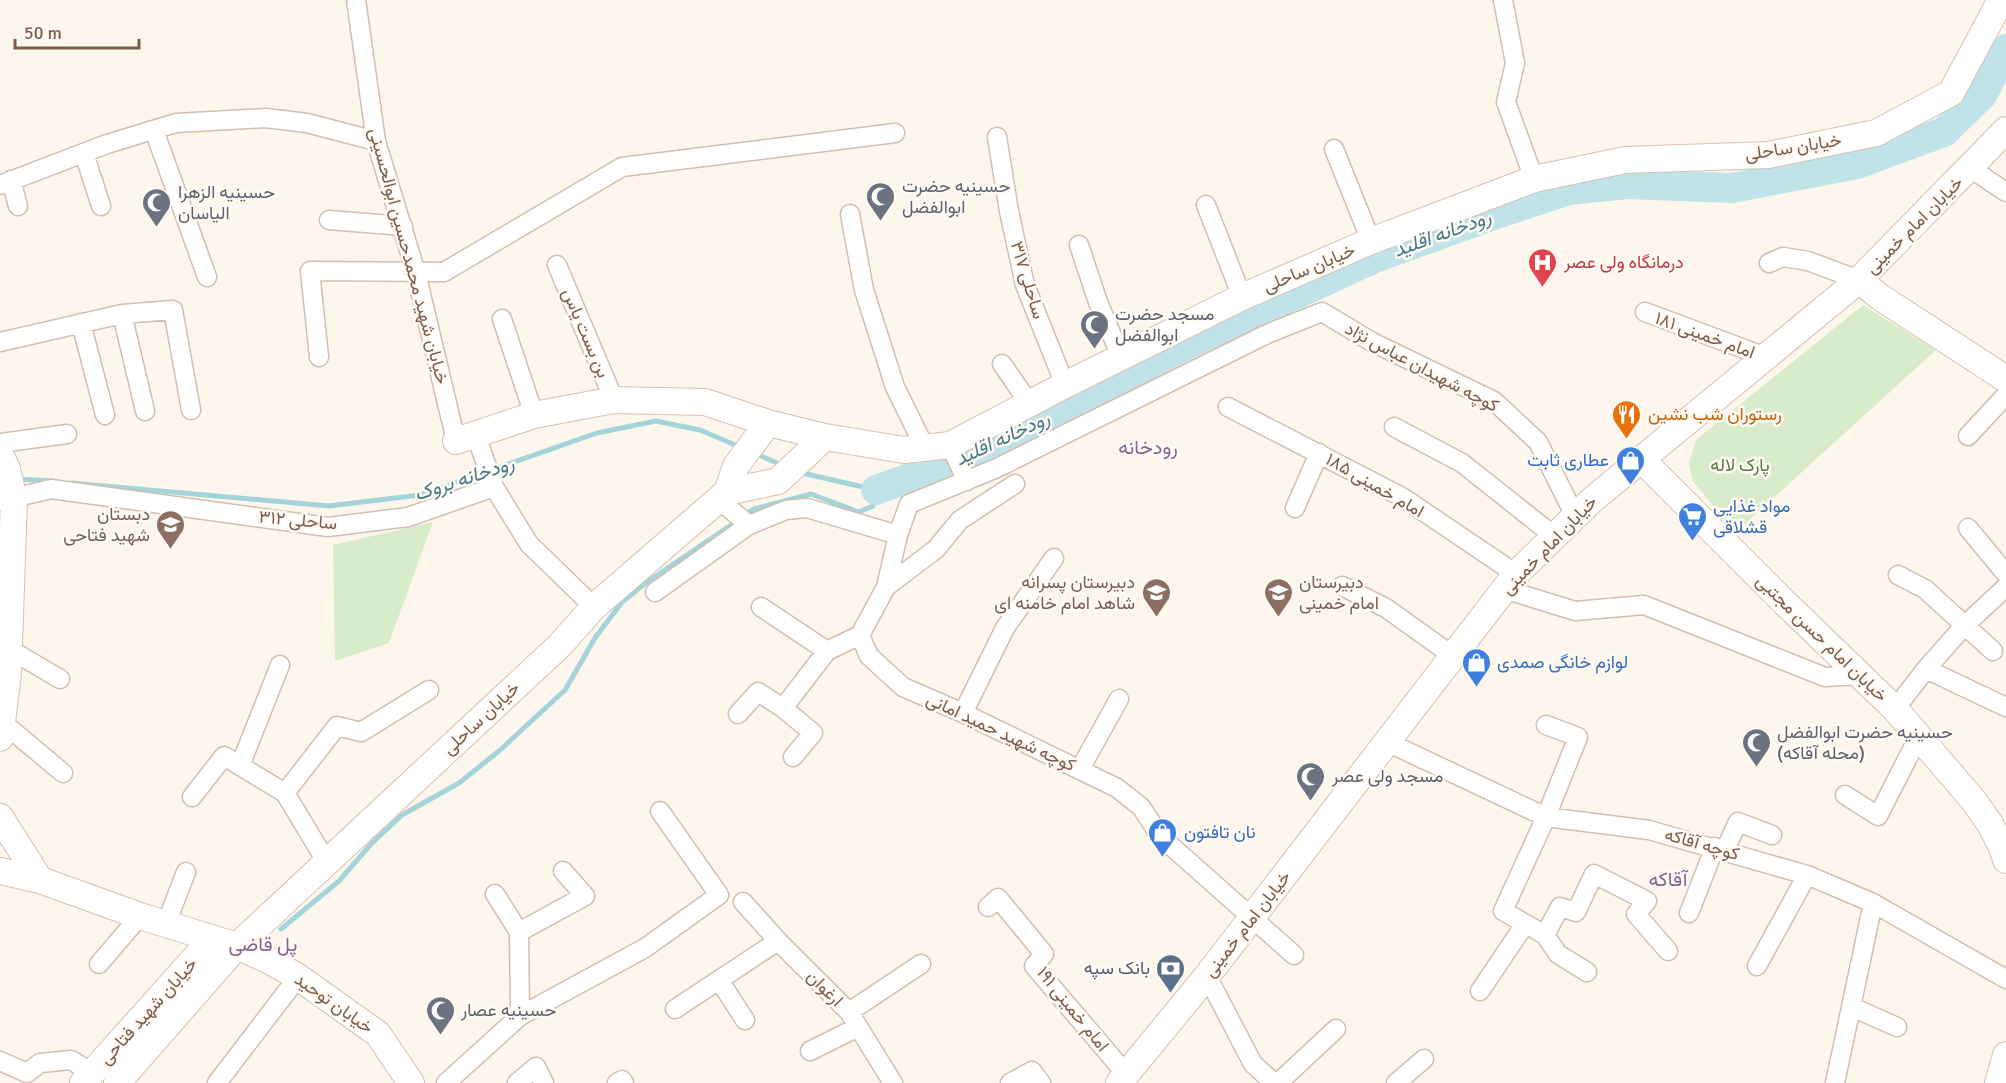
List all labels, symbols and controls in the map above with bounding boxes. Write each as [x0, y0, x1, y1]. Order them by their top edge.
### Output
scale bar [15, 12, 140, 50]
text: 50 m [24, 22, 62, 44]
street label: خیابان شهید محمدحسین ابوالحسینی [364, 125, 454, 387]
street label: خیابان ساحلی [1743, 128, 1843, 166]
street label: خیابان امام خمینی [1861, 172, 1968, 279]
place label: حسینیه حضرت ابوالفضل [902, 175, 1011, 218]
mosque icon: حسینیه حضرت ابوالفضل [865, 180, 897, 222]
place label: حسینیه الزهرا الیاسان [178, 181, 275, 224]
mosque icon: حسینیه الزهرا الیاسان [141, 186, 173, 228]
water label: رودخانه اقلید [1390, 204, 1495, 263]
street label: ساحلی ۳۱۷ [1006, 239, 1050, 321]
street label: خیابان ساحلی [1260, 239, 1358, 297]
hospital icon: درمانگاه ولی عصر [1527, 246, 1559, 288]
place label: درمانگاه ولی عصر [1563, 251, 1684, 273]
street label: بن بست یاس [557, 285, 615, 381]
place label: مسجد حضرت ابوالفضل [1115, 303, 1214, 346]
street label: امام خمینی ۱۸۱ [1652, 307, 1758, 364]
mosque icon: مسجد حضرت ابوالفضل [1078, 308, 1110, 350]
street label: کوچه شهیدان عباس نژاد [1341, 317, 1503, 418]
restaurant icon: رستوران شب نشین [1611, 398, 1643, 440]
place label: رستوران شب نشین [1648, 403, 1782, 425]
water label: رودخانه اقلید [951, 405, 1054, 471]
district label: رودخانه [1118, 435, 1178, 460]
shop icon: عطاری ثابت [1614, 444, 1646, 486]
street label: امام خمینی ۱۸۵ [1321, 448, 1428, 523]
place label: عطاری ثابت [1527, 449, 1609, 471]
water label: رودخانه بروک [411, 450, 518, 506]
park label: پارک لاله [1710, 454, 1770, 477]
street label: خیابان امام خمینی [1496, 491, 1603, 600]
place label: مواد غذایی قشلاقی [1713, 495, 1790, 538]
supermarket icon: مواد غذایی قشلاقی [1676, 500, 1708, 542]
place label: دبستان شهید فتاحی [63, 503, 150, 546]
street label: ساحلی ۳۱۲ [258, 506, 338, 534]
school or university icon: دبستان شهید فتاحی [155, 508, 187, 550]
street label: خیابان امام حسن مجتبی [1751, 569, 1892, 707]
place label: دبیرستان پسرانه شاهد امام خامنه ای [994, 571, 1135, 615]
place label: دبیرستان امام خمینی [1299, 571, 1379, 615]
school or university icon: دبیرستان پسرانه شاهد امام خامنه ای [1140, 576, 1172, 618]
school or university icon: دبیرستان امام خمینی [1262, 576, 1294, 618]
shop icon: لوازم خانگی صمدی [1460, 646, 1492, 688]
place label: لوازم خانگی صمدی [1497, 651, 1628, 674]
street label: خیابان ساحلی [438, 677, 524, 759]
street label: کوچه شهید حمید امانی [922, 688, 1079, 777]
place label: حسینیه حضرت ابوالفضل (محله آقاکه) [1777, 721, 1953, 764]
mosque icon: حسینیه حضرت ابوالفضل (محله آقاکه) [1740, 726, 1772, 768]
mosque icon: مسجد ولی عصر [1295, 760, 1327, 802]
place label: مسجد ولی عصر [1331, 765, 1443, 787]
shop icon: نان تافتون [1147, 816, 1179, 858]
place label: نان تافتون [1184, 821, 1256, 843]
street label: کوچه آقاکه [1662, 823, 1742, 866]
street label: خیابان امام خمینی [1199, 866, 1296, 982]
district label: آقاکه [1649, 867, 1689, 892]
district label: پل قاضی [229, 932, 297, 958]
bank icon: بانک سپه [1155, 952, 1187, 994]
street label: خیابان شهید فتاحی [94, 953, 202, 1069]
place label: بانک سپه [1084, 957, 1150, 980]
street label: امام خمینی ۱۹۱ [1031, 962, 1114, 1057]
street label: ارغوان [802, 965, 848, 1011]
street label: خیابان توحید [290, 968, 378, 1038]
mosque icon: حسینیه عصار [424, 994, 456, 1036]
place label: حسینیه عصار [460, 999, 556, 1021]

